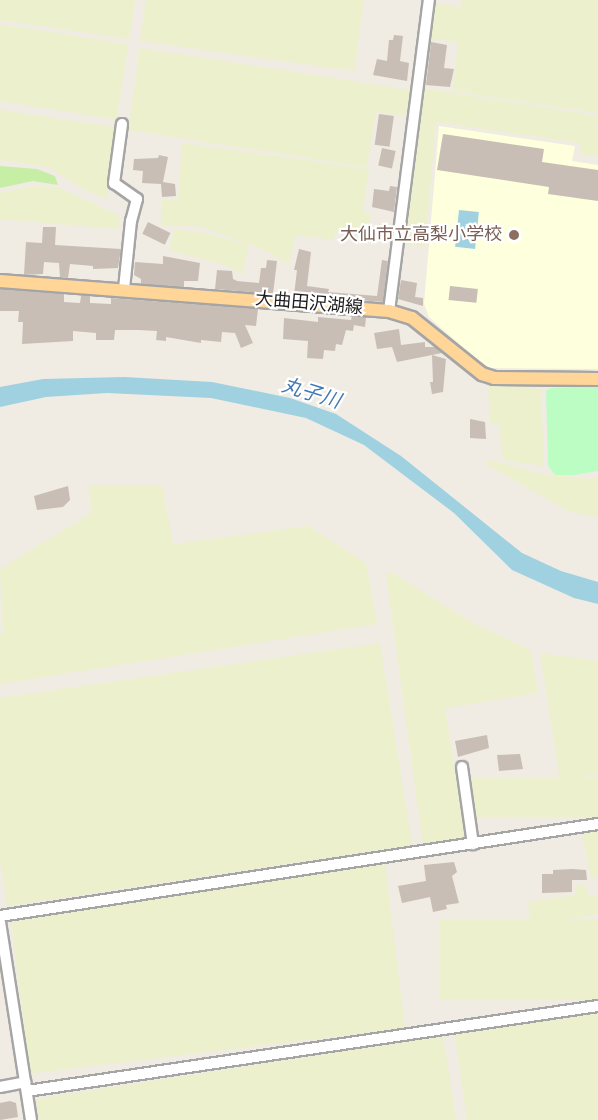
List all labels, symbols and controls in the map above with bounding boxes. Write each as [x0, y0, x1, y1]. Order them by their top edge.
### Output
place label: 大仙市立高梨小学校 [340, 224, 502, 246]
marker: 大仙市立高梨小学校 [507, 228, 521, 242]
street label: 大曲田沢湖線 [254, 289, 364, 319]
water label: 丸子川 [279, 374, 343, 414]

